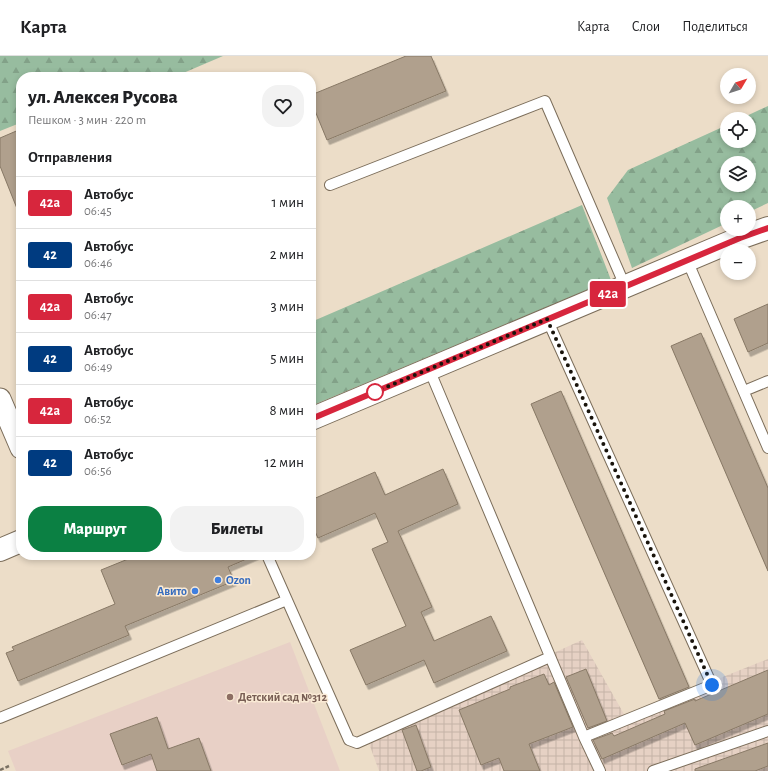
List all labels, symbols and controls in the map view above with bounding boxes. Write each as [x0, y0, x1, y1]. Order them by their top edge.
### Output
text: Карта [20, 18, 67, 37]
text: Карта [577, 20, 610, 34]
text: Слои [632, 20, 660, 34]
text: Поделиться [682, 20, 748, 34]
north arrow [720, 68, 756, 104]
map controls [720, 68, 756, 280]
button: heart [262, 85, 304, 127]
text: ул. Алексея Русова [28, 88, 178, 107]
button: locate [720, 112, 756, 148]
text: Пешком · 3 мин · 220 m [28, 114, 146, 127]
text: Отправления [28, 150, 112, 165]
button: layers [720, 156, 756, 192]
text: Автобус [84, 187, 134, 202]
text: 1 мин [271, 195, 304, 210]
text: 42a [40, 196, 60, 210]
button: + [720, 200, 756, 236]
text: 06:45 [84, 205, 112, 218]
text: Автобус [84, 239, 134, 254]
button: − [720, 244, 756, 280]
text: 2 мин [270, 247, 304, 262]
text: 42 [43, 248, 57, 262]
text: 06:46 [84, 257, 112, 270]
line badge: 42a [585, 281, 631, 307]
text: 42a [598, 287, 618, 301]
text: Автобус [84, 291, 134, 306]
text: 3 мин [270, 299, 304, 314]
text: 42a [40, 300, 60, 314]
text: 06:47 [84, 309, 112, 322]
text: Автобус [84, 343, 134, 358]
text: 5 мин [270, 351, 304, 366]
text: 42 [43, 352, 57, 366]
text: 06:49 [84, 361, 112, 374]
unlabelled marker [366, 383, 384, 401]
text: Автобус [84, 395, 134, 410]
text: 8 мин [269, 403, 304, 418]
text: 42a [40, 404, 60, 418]
text: 06:52 [84, 413, 111, 426]
text: Автобус [84, 447, 134, 462]
text: 12 мин [265, 455, 304, 470]
text: 42 [43, 456, 57, 470]
text: 06:56 [84, 465, 112, 478]
button: Маршрут [28, 506, 162, 552]
button: Билеты [170, 506, 304, 552]
place label: Ozon [226, 574, 251, 586]
marker: Ozon [213, 575, 223, 585]
place label: Авито [157, 585, 187, 597]
marker: Авито [190, 586, 200, 596]
your location [702, 675, 722, 695]
place label: Детский сад №312 [238, 691, 327, 703]
marker: Детский сад №312 [225, 692, 235, 702]

